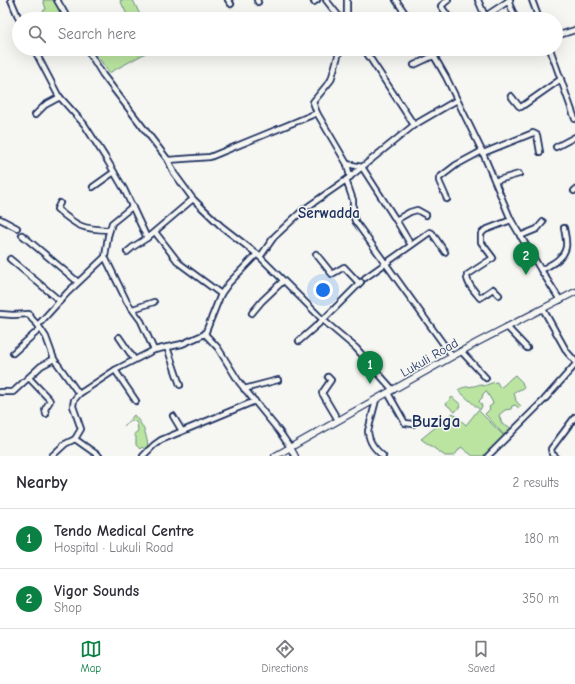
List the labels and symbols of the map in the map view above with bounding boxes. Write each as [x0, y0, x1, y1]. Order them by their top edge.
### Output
district label: Serwadda [298, 204, 360, 222]
pin: 2 [513, 242, 539, 275]
your location [313, 280, 333, 300]
street label: Lukuli Road [398, 335, 461, 380]
pin: 1 [357, 351, 383, 384]
district label: Buziga [412, 412, 460, 431]

